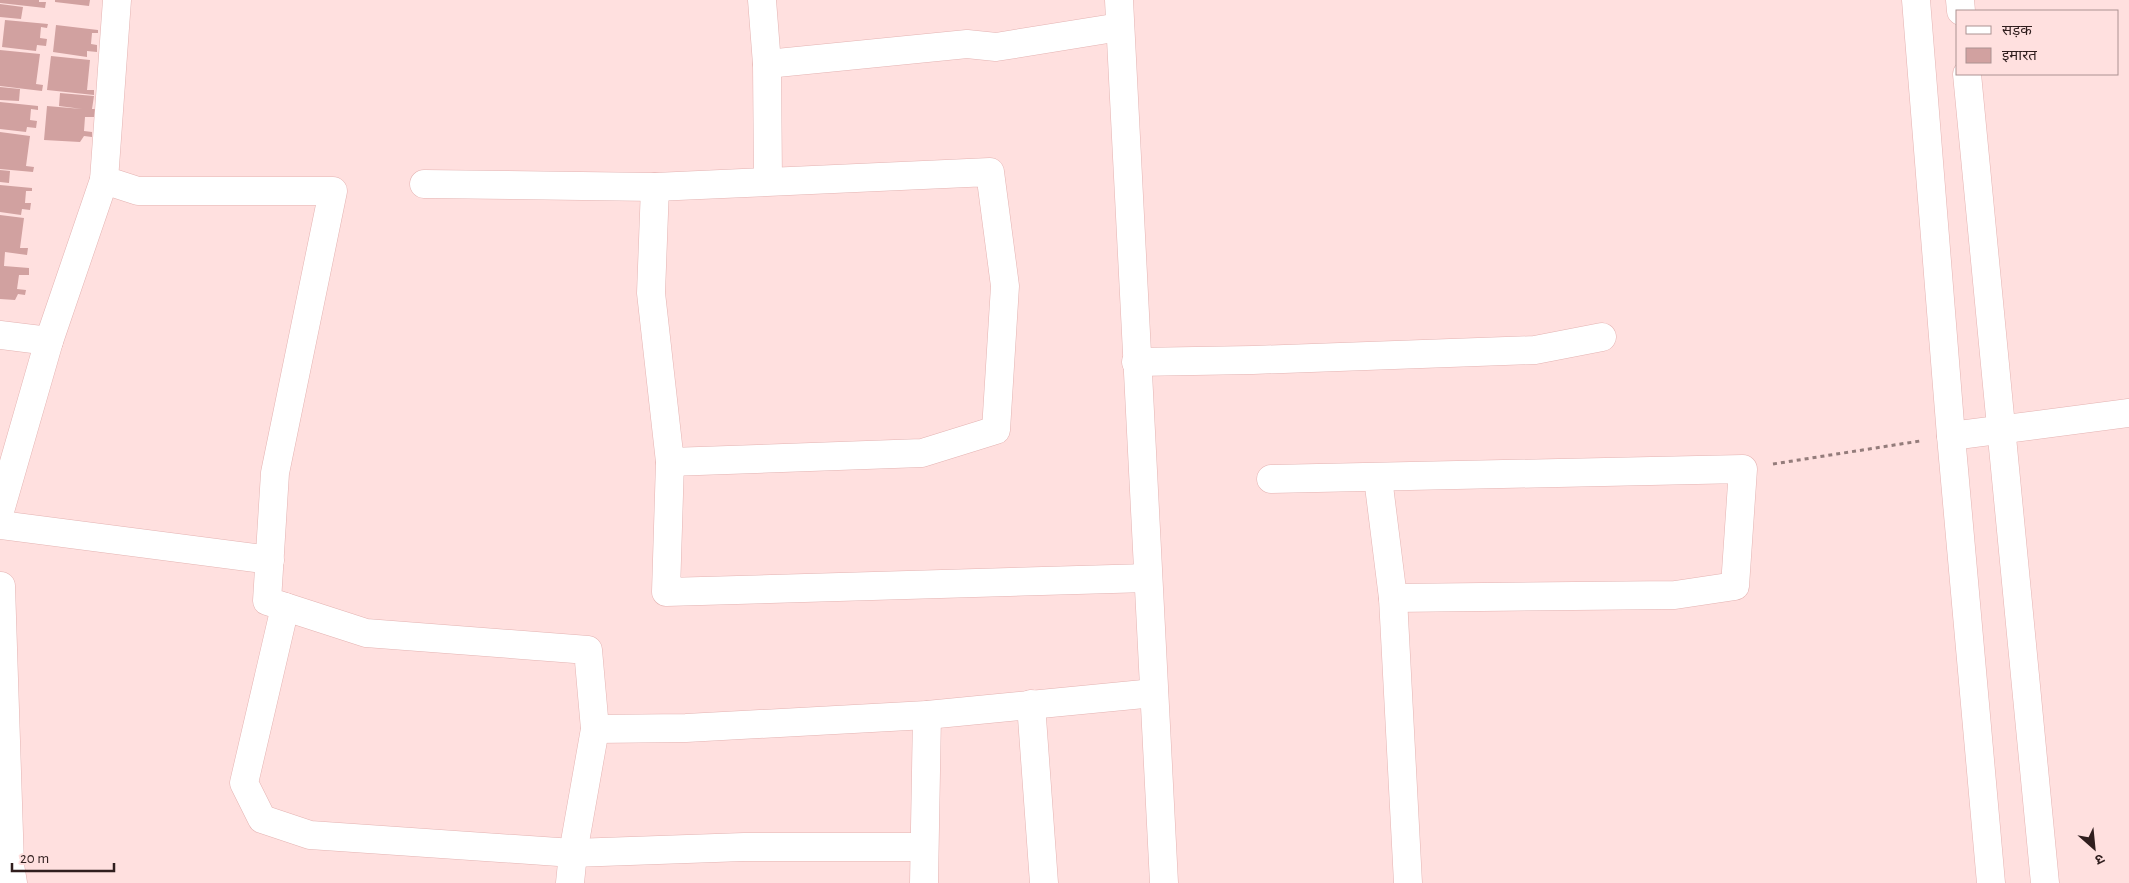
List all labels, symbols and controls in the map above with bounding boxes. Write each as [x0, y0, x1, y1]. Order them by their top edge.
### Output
legend [1956, 10, 2119, 75]
text: सड़क [2002, 23, 2032, 38]
text: इमारत [2002, 48, 2037, 63]
north arrow [2069, 823, 2119, 873]
scale bar [12, 840, 115, 872]
text: 20 m [20, 851, 49, 866]
text: उ [2092, 851, 2106, 867]

